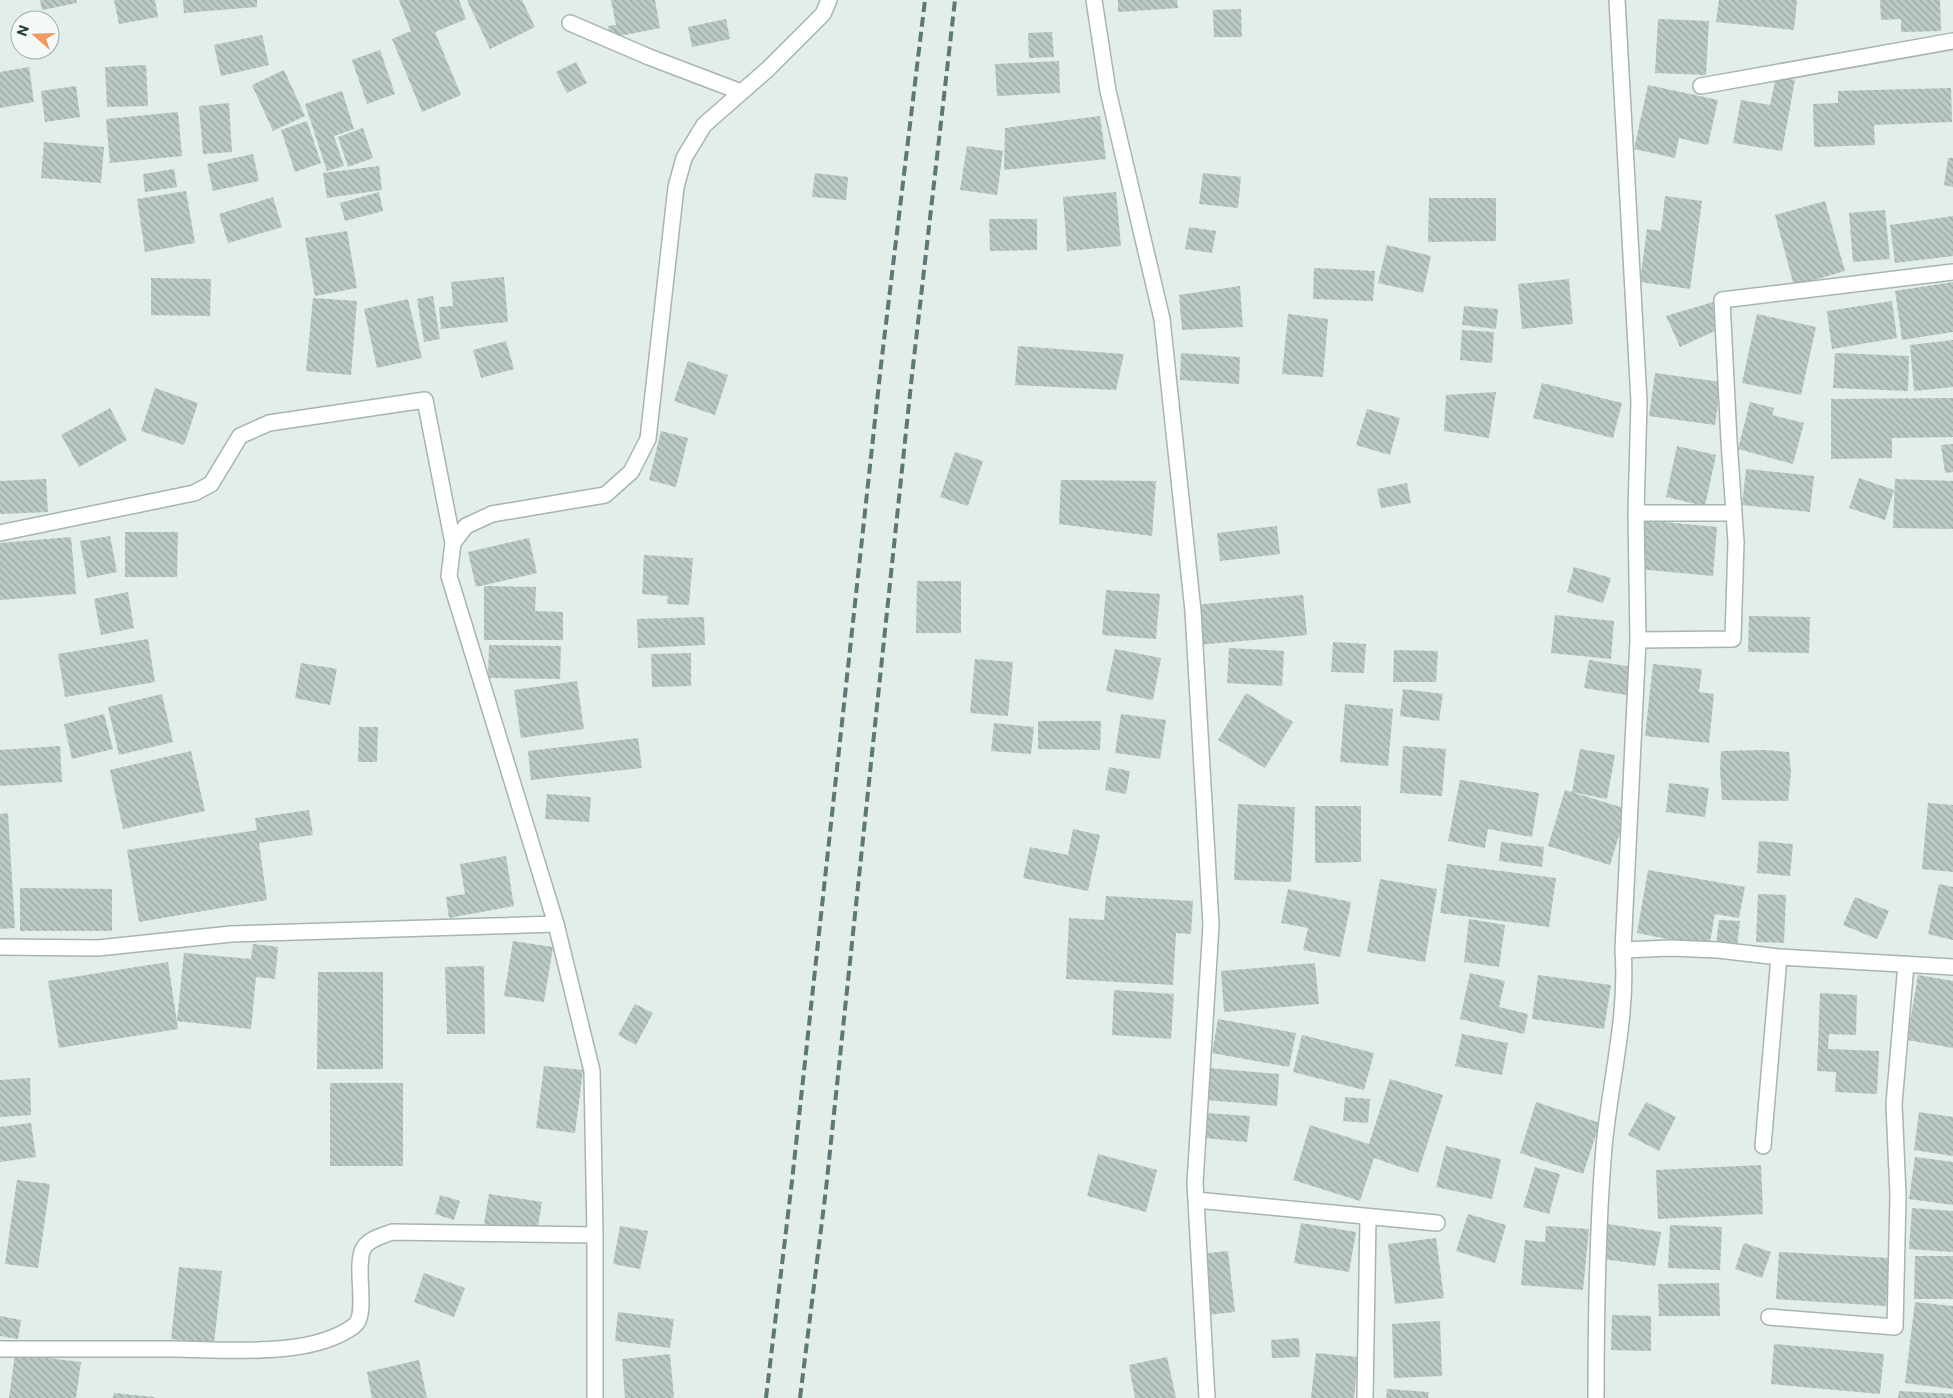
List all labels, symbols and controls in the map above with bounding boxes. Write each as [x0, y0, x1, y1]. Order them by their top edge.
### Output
north arrow [10, 10, 60, 60]
text: N [13, 23, 32, 38]

